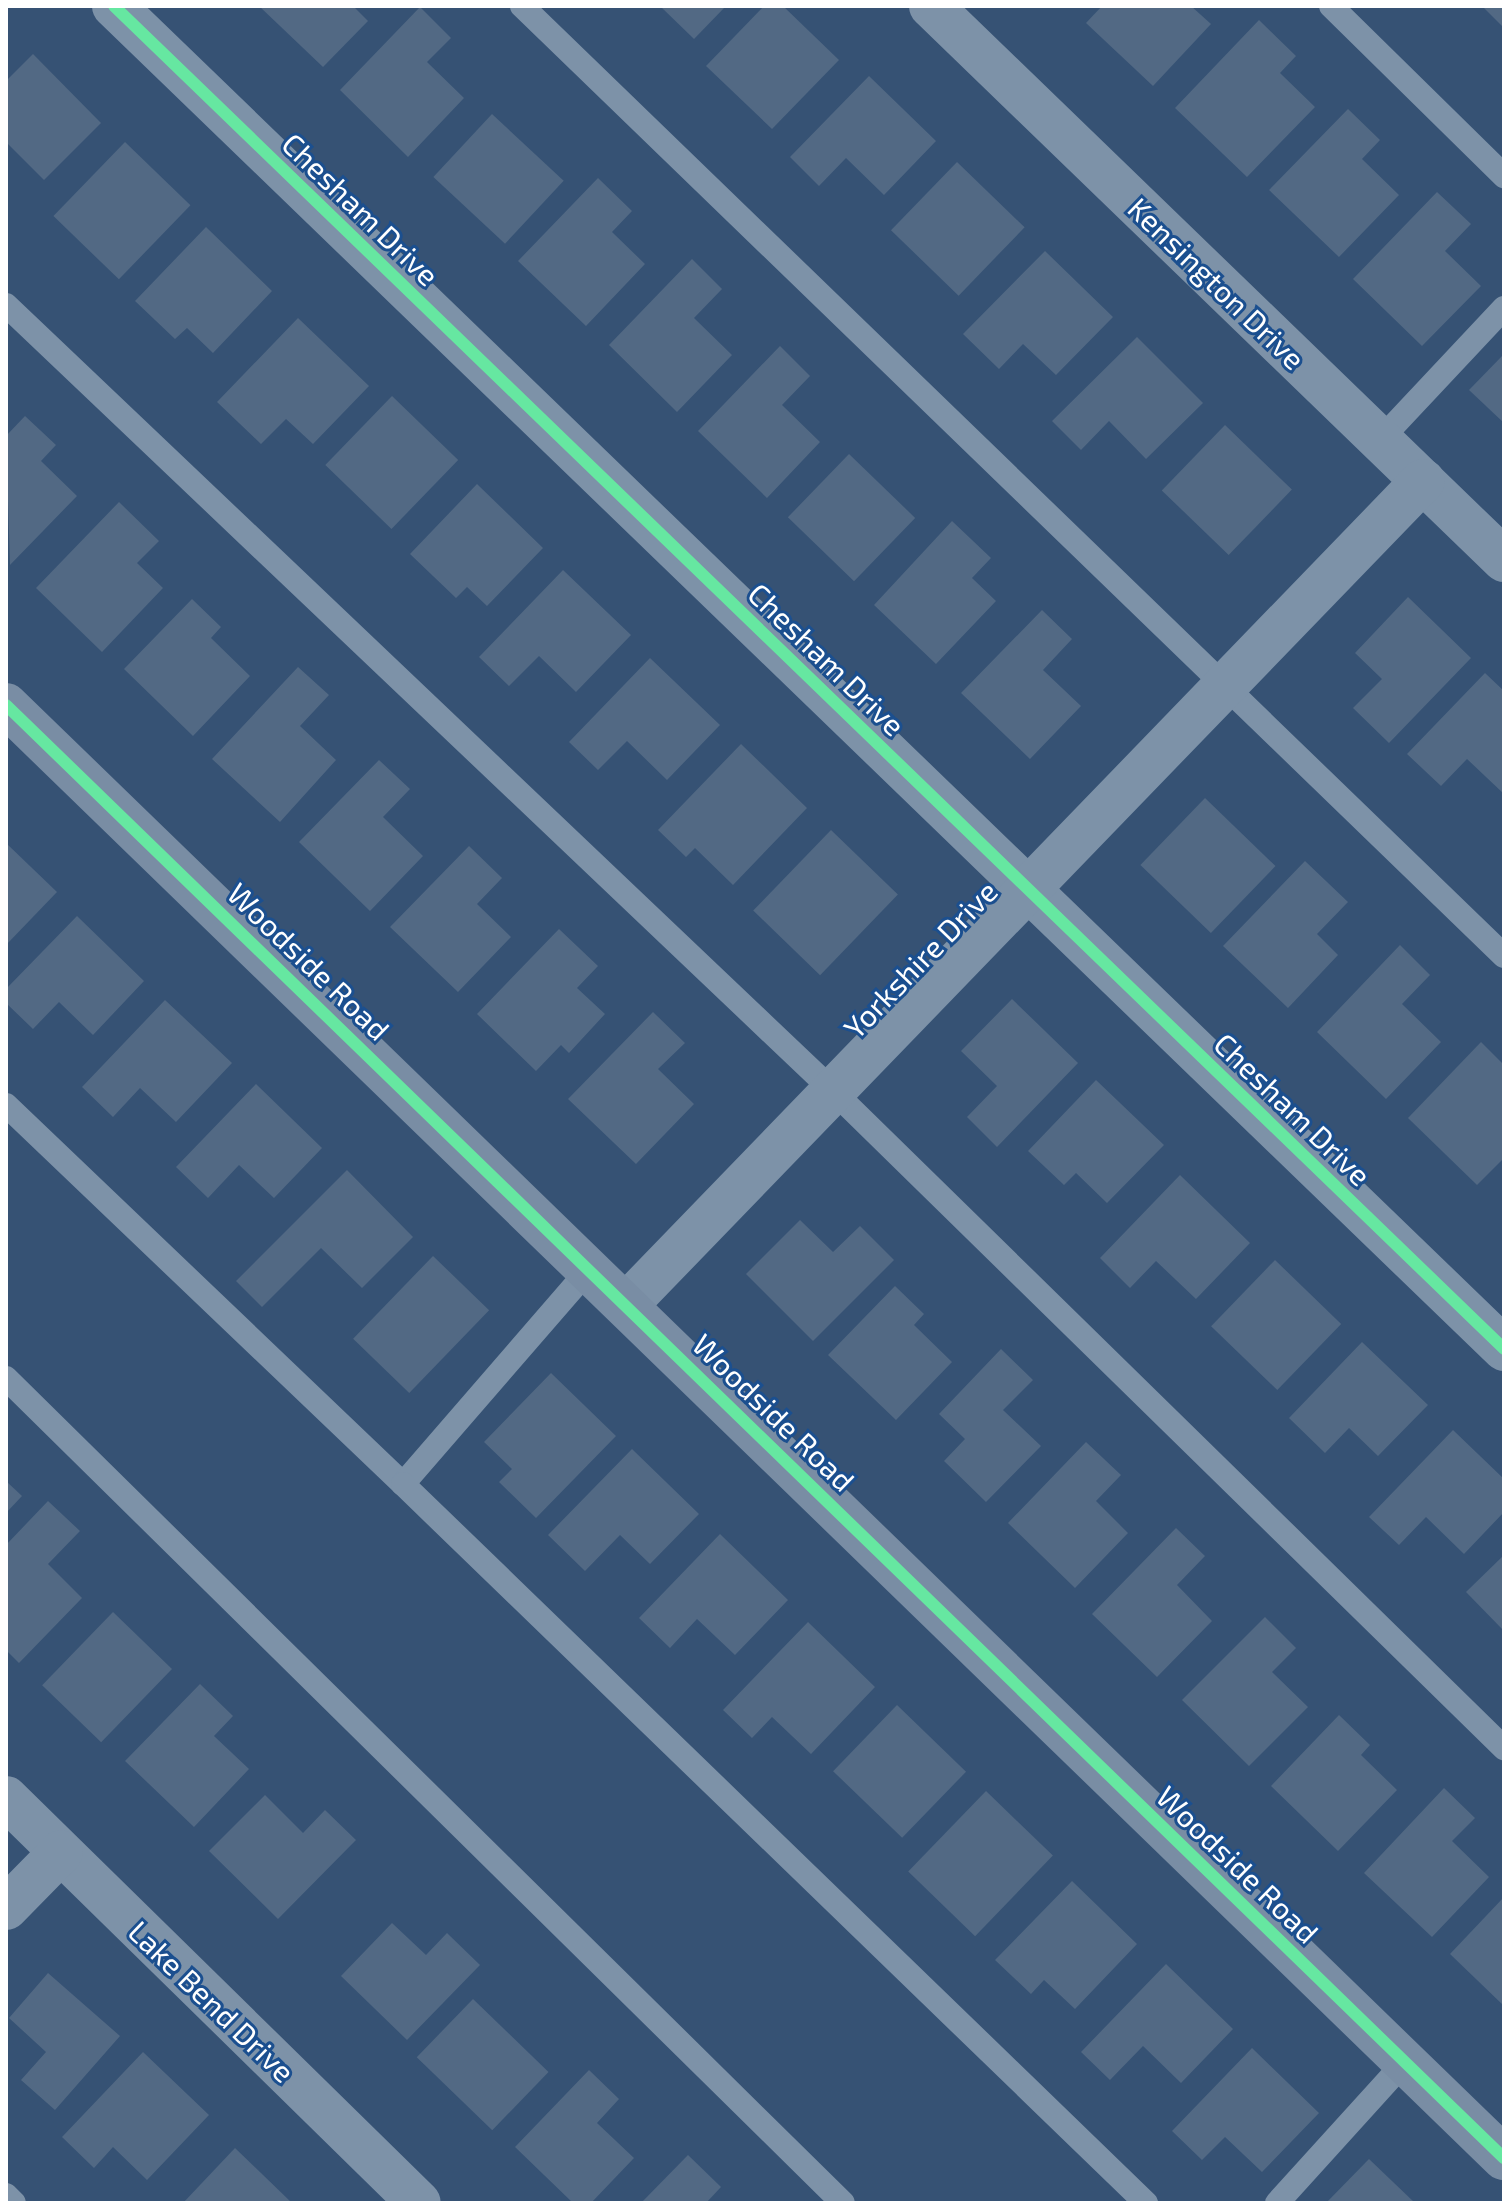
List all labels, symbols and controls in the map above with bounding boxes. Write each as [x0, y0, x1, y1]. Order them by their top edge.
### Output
street label: Chesham Drive [275, 125, 447, 293]
street label: Kensington Drive [1121, 190, 1313, 376]
street label: Chesham Drive [741, 575, 913, 743]
street label: Yorkshire Drive [836, 873, 1004, 1045]
street label: Woodside Road [221, 875, 397, 1047]
street label: Chesham Drive [1207, 1025, 1379, 1193]
street label: Woodside Road [686, 1326, 862, 1498]
street label: Woodside Road [1150, 1778, 1326, 1950]
street label: Lake Bend Drive [122, 1913, 302, 2089]

